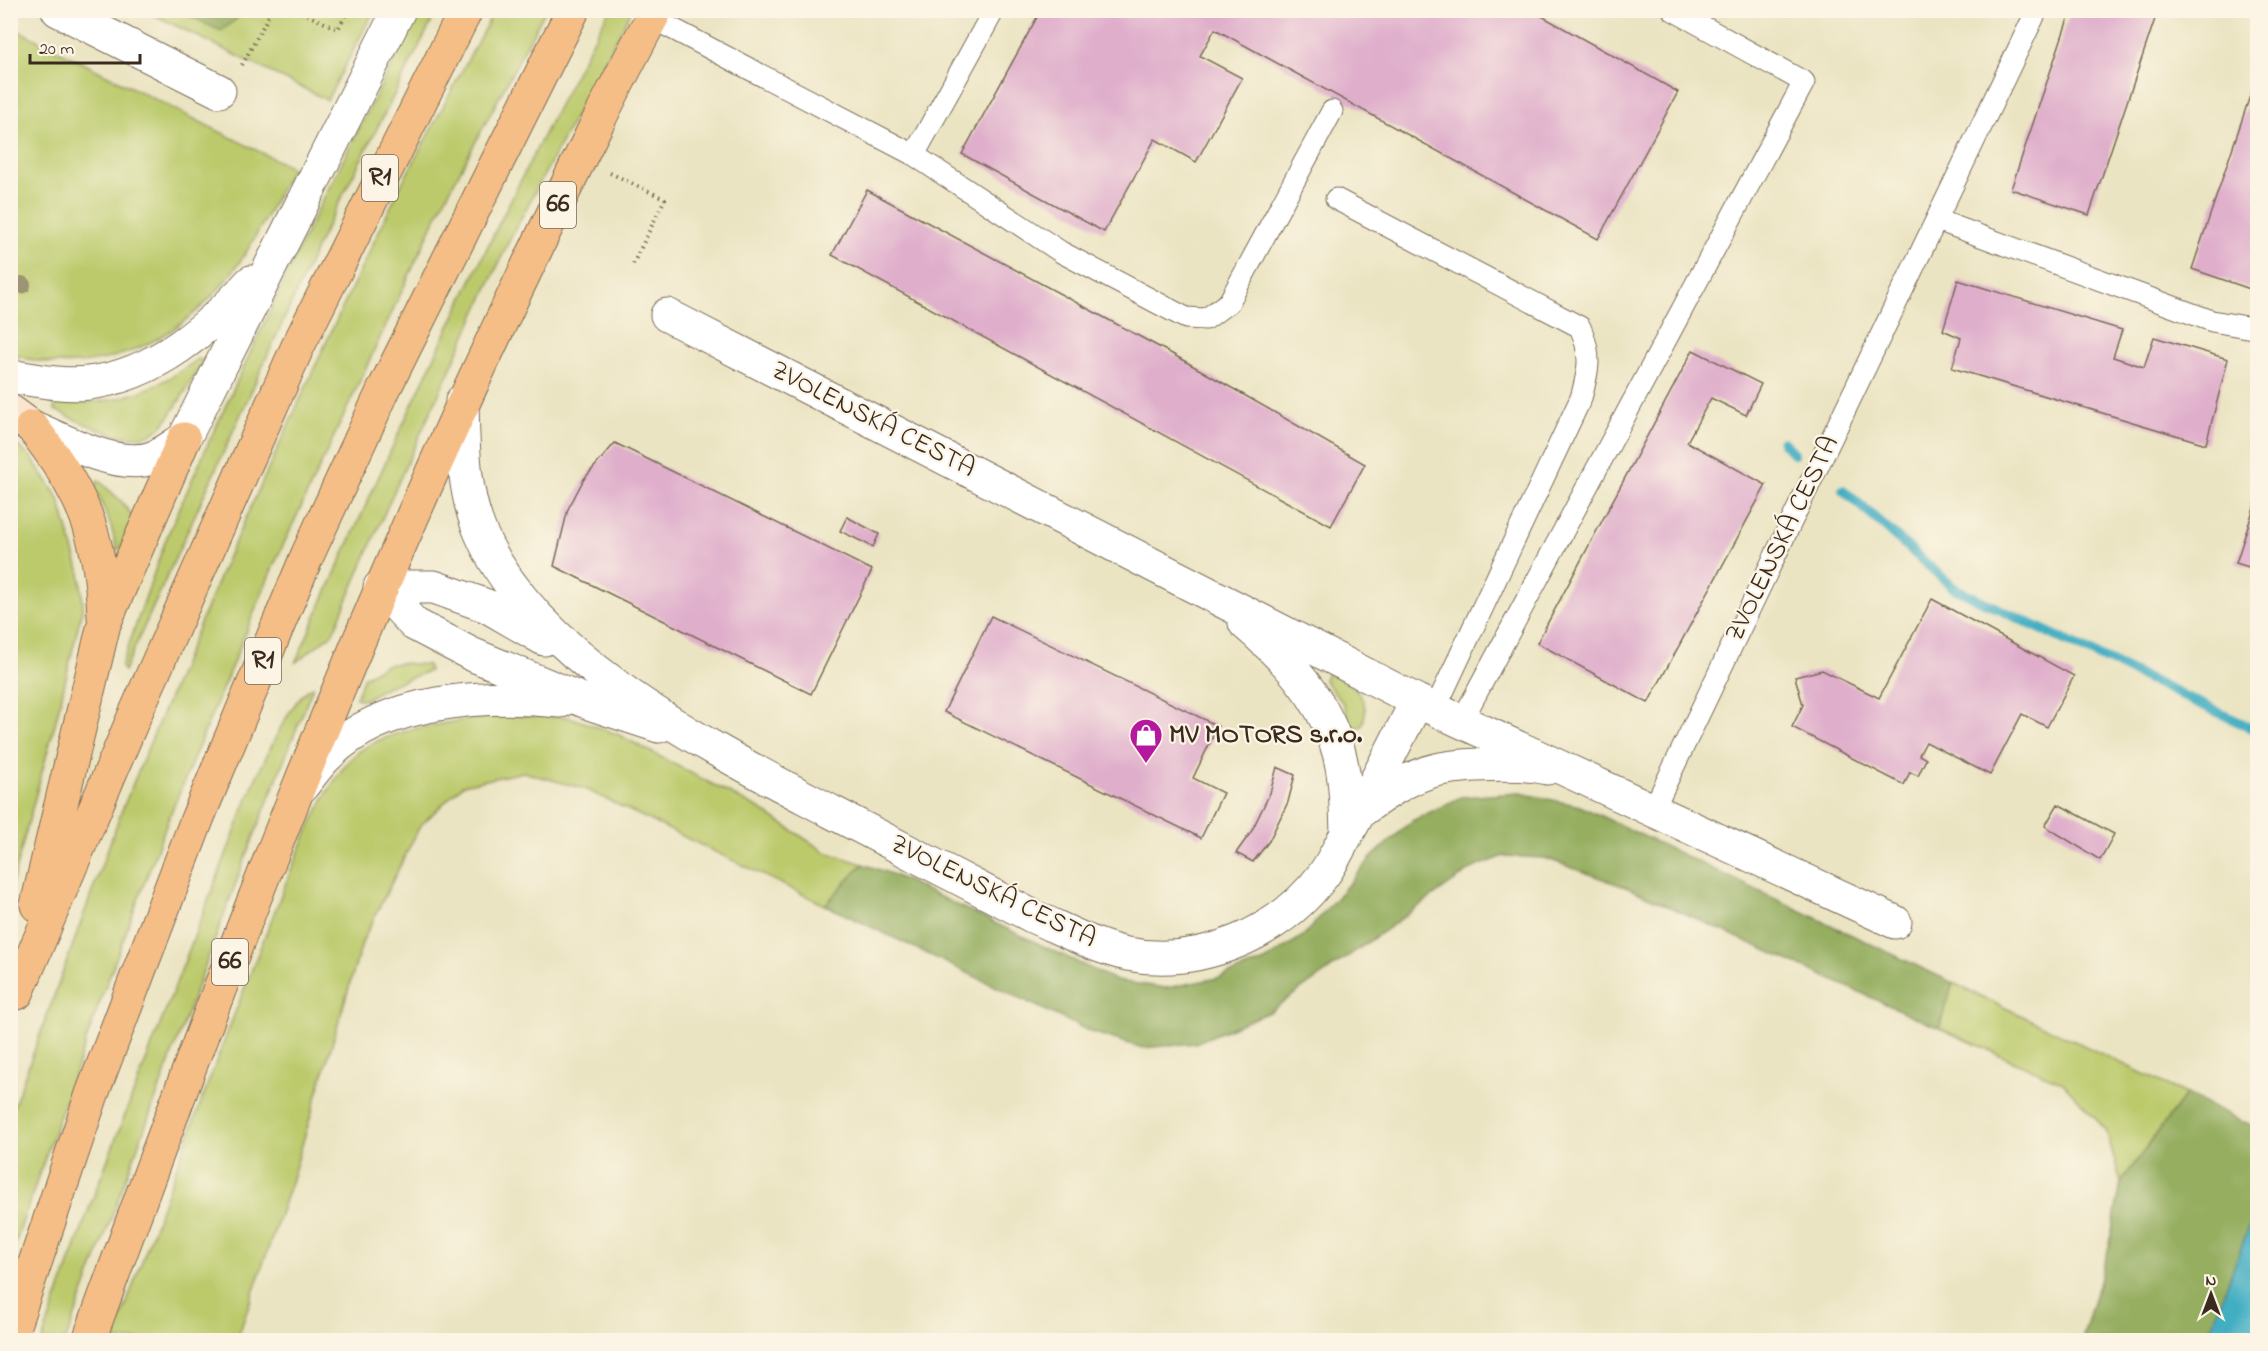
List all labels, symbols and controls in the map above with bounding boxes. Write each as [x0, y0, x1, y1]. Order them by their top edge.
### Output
scale bar [30, 27, 140, 65]
text: 20 m [39, 37, 74, 63]
road number: R1 [362, 155, 398, 201]
road number: 66 [540, 182, 576, 228]
street label: ZVOLENSKÁ CESTA [764, 352, 982, 488]
street label: ZVOLENSKÁ CESTA [1716, 429, 1850, 649]
road number: R1 [245, 638, 281, 684]
place label: MV MOTORS s.r.o. [1169, 716, 1363, 755]
shop icon: MV MOTORS s.r.o. [1128, 717, 1164, 764]
street label: ZVOLENSKÁ CESTA [883, 825, 1103, 959]
road number: 66 [212, 939, 248, 985]
north arrow [2181, 1264, 2241, 1324]
text: N [2206, 1269, 2217, 1293]

